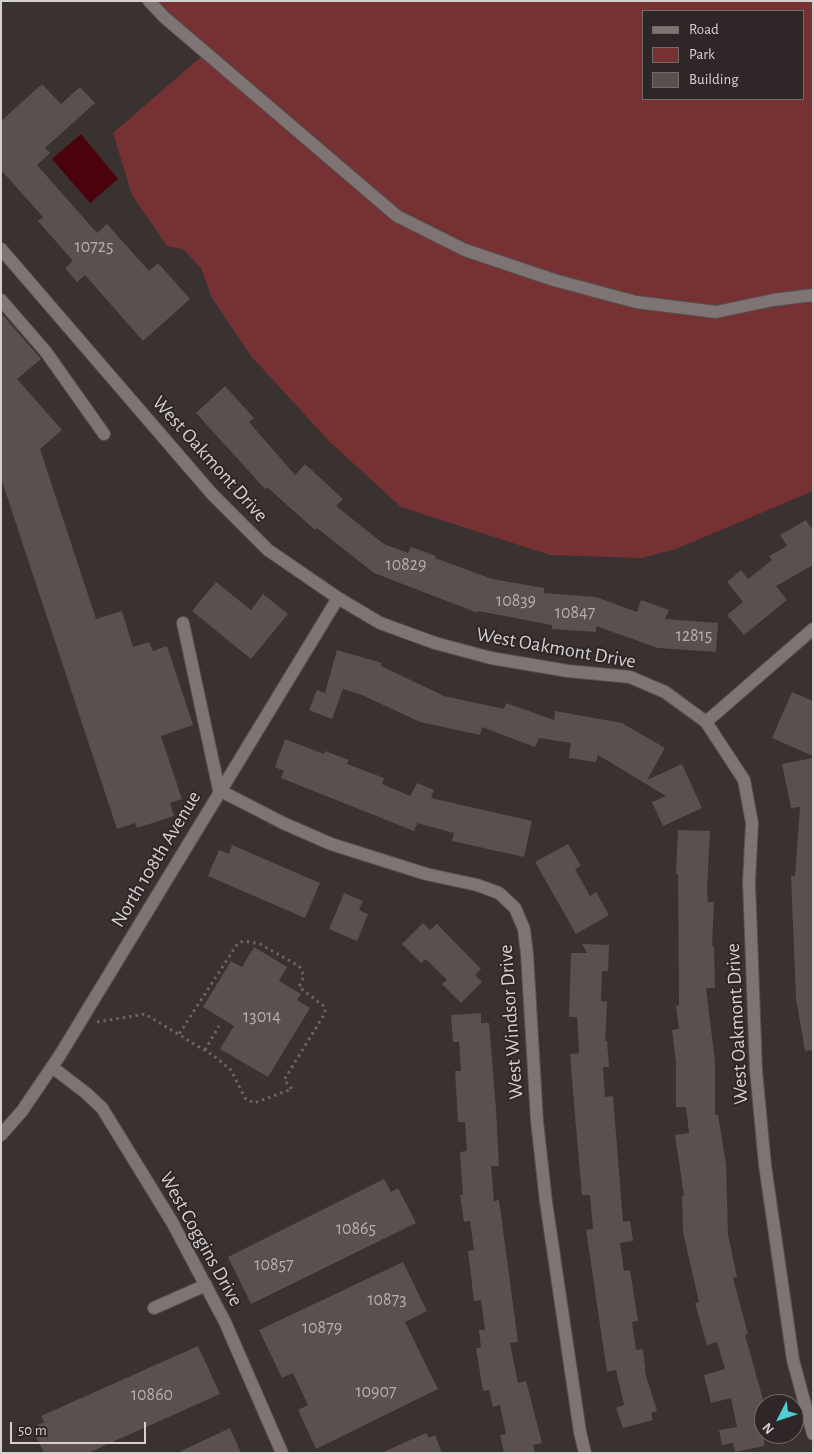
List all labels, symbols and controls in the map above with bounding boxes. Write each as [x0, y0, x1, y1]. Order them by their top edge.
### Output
legend [642, 10, 804, 100]
text: Road [689, 22, 719, 37]
text: Park [689, 47, 715, 62]
text: Building [689, 72, 739, 87]
house number: 10725 [75, 236, 113, 258]
street label: West Oakmont Drive [147, 391, 273, 527]
house number: 10829 [386, 554, 426, 576]
house number: 10839 [496, 590, 536, 612]
house number: 10847 [555, 602, 595, 624]
street label: West Oakmont Drive [474, 622, 638, 674]
house number: 12815 [676, 625, 712, 647]
street label: North 108th Avenue [106, 787, 206, 931]
street label: West Oakmont Drive [721, 943, 753, 1105]
street label: West Windsor Drive [494, 944, 528, 1100]
house number: 13014 [243, 1006, 281, 1028]
street label: West Coggins Drive [154, 1168, 248, 1310]
house number: 10865 [336, 1218, 376, 1240]
house number: 10857 [254, 1254, 294, 1276]
house number: 10873 [367, 1289, 407, 1311]
house number: 10879 [302, 1317, 342, 1339]
house number: 10907 [355, 1381, 397, 1403]
house number: 10860 [131, 1384, 173, 1406]
north arrow [754, 1394, 804, 1444]
scale bar [12, 1412, 149, 1444]
text: N [760, 1420, 777, 1436]
text: 50 m [18, 1423, 47, 1438]

